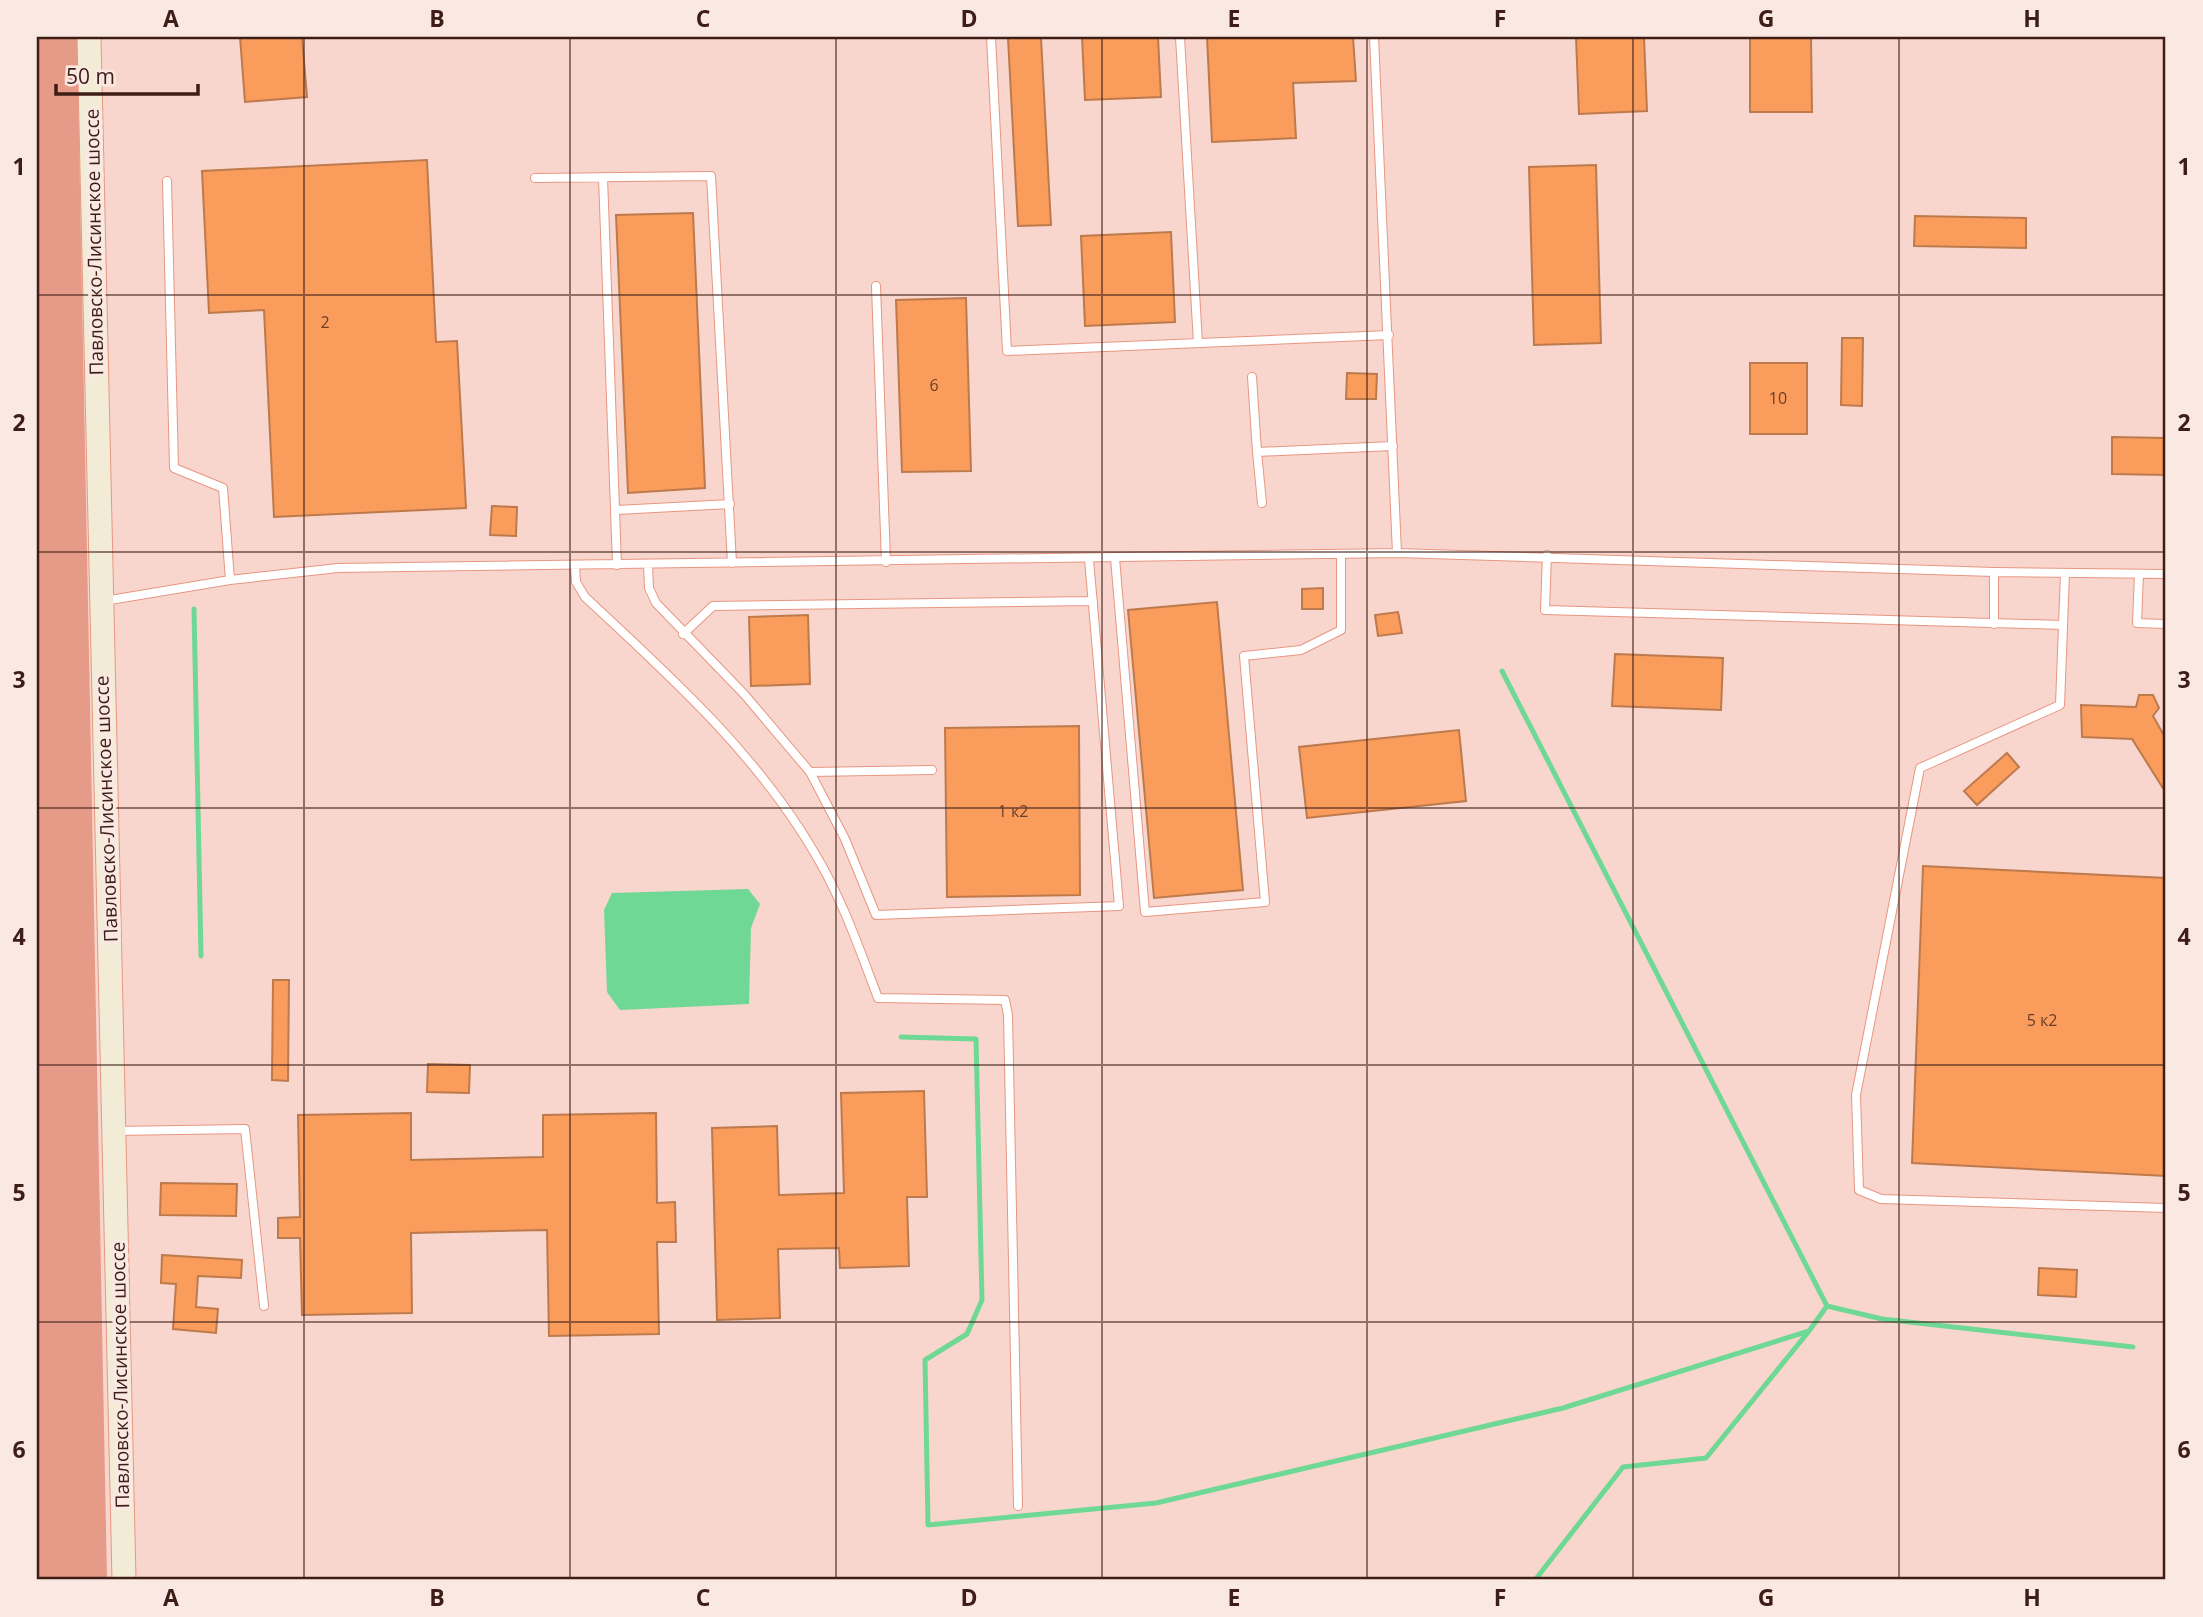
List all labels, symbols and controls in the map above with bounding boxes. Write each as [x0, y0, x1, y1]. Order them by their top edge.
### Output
text: A [163, 2, 179, 34]
text: B [429, 2, 445, 34]
text: C [696, 2, 710, 34]
text: D [960, 2, 978, 34]
text: E [1228, 2, 1240, 34]
text: F [1494, 2, 1506, 34]
text: G [1758, 2, 1774, 34]
text: H [2023, 2, 2041, 34]
scale bar [56, 52, 198, 96]
text: 50 m [66, 62, 115, 90]
street label: Павловско-Лисинское шоссе [79, 108, 109, 376]
text: 1 [12, 150, 26, 182]
text: 1 [2177, 150, 2191, 182]
house number: 2 [320, 311, 330, 333]
house number: 6 [929, 374, 939, 396]
house number: 10 [1769, 387, 1787, 409]
text: 2 [12, 406, 26, 438]
text: 2 [2177, 406, 2191, 438]
text: 3 [12, 663, 26, 695]
text: 3 [2177, 663, 2191, 695]
street label: Павловско-Лисинское шоссе [88, 675, 124, 943]
house number: 1 к2 [998, 800, 1028, 822]
text: 4 [12, 920, 26, 952]
text: 4 [2177, 920, 2191, 952]
house number: 5 к2 [2027, 1009, 2057, 1031]
text: 5 [12, 1176, 26, 1208]
text: 5 [2177, 1176, 2191, 1208]
street label: Павловско-Лисинское шоссе [105, 1241, 135, 1509]
text: 6 [12, 1433, 26, 1465]
text: 6 [2177, 1433, 2191, 1465]
text: A [163, 1581, 179, 1613]
text: B [429, 1581, 445, 1613]
text: C [696, 1581, 710, 1613]
text: D [960, 1581, 978, 1613]
text: E [1228, 1581, 1240, 1613]
text: F [1494, 1581, 1506, 1613]
text: G [1758, 1581, 1774, 1613]
text: H [2023, 1581, 2041, 1613]

